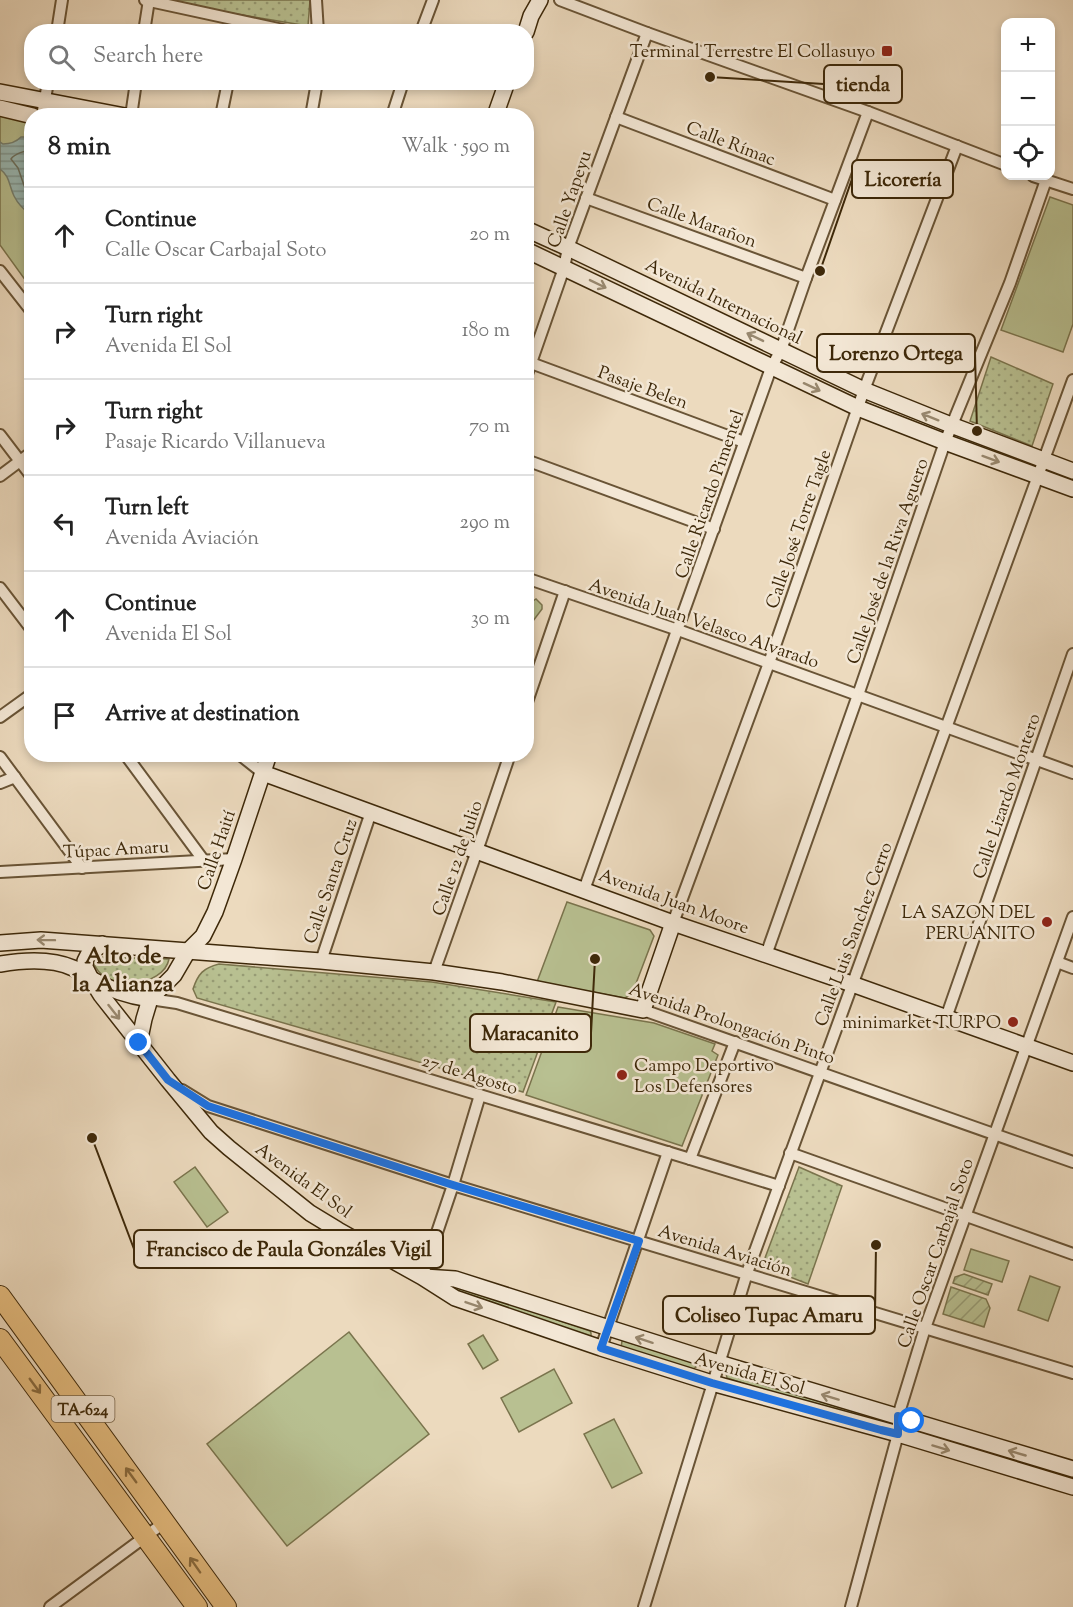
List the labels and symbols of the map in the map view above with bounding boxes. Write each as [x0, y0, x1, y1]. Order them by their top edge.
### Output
place label: Terminal Terrestre El Collasuyo [630, 40, 875, 66]
marker: Terminal Terrestre El Collasuyo [880, 44, 894, 58]
callout: tienda [824, 65, 902, 103]
text: tienda [836, 72, 891, 101]
street label: Calle Rímac [682, 116, 779, 174]
street label: Calle Yapeyu [542, 147, 600, 252]
callout: Licorería [852, 160, 953, 198]
text: Licorería [865, 167, 942, 196]
street label: Calle Marañon [643, 192, 760, 256]
street label: Avenida Internacional [640, 253, 806, 352]
one-way arrow [589, 279, 607, 291]
one-way arrow [746, 331, 764, 343]
callout: Lorenzo Ortega [817, 334, 975, 372]
text: Lorenzo Ortega [829, 341, 964, 370]
street label: Pasaje Belen [594, 361, 691, 417]
one-way arrow [803, 381, 821, 393]
street label: Calle Ricardo Pimentel [670, 407, 752, 583]
one-way arrow [921, 411, 940, 422]
street label: Calle José Torre Tagle [760, 447, 839, 613]
street label: Calle José de la Riva Aguero [841, 455, 936, 668]
one-way arrow [982, 455, 1000, 466]
street label: Avenida Juan Velasco Alvarado [585, 573, 822, 677]
street label: Calle Lizardo Montero [967, 710, 1048, 883]
street label: Calle 12 de Julio [427, 797, 491, 920]
street label: Calle Haití [192, 807, 244, 894]
street label: Calle Santa Cruz [298, 815, 366, 948]
street label: Túpac Amaru [62, 835, 170, 867]
street label: Calle Luis Sanchez Cerro [809, 839, 900, 1031]
street label: Avenida Juan Moore [594, 864, 752, 942]
place label: LA SAZON DEL PERUANITO [901, 901, 1035, 948]
marker: LA SAZON DEL PERUANITO [1040, 915, 1054, 929]
one-way arrow [37, 935, 57, 946]
district label: Alto de la Alianza [72, 940, 175, 1002]
street label: Avenida Prolongación Pinto [625, 977, 838, 1072]
one-way arrow [107, 1003, 120, 1019]
place label: minimarket TURPO [842, 1011, 1001, 1037]
callout: Maracanito [470, 1014, 591, 1052]
marker: minimarket TURPO [1006, 1015, 1020, 1029]
text: Maracanito [481, 1021, 579, 1050]
route end [125, 1029, 151, 1055]
street label: 27 de Agosto [418, 1049, 521, 1103]
place label: Campo Deportivo Los Defensores [634, 1054, 774, 1101]
marker: Campo Deportivo Los Defensores [615, 1068, 629, 1082]
street label: Avenida El Sol [249, 1138, 357, 1226]
street label: Calle Oscar Carbajal Soto [892, 1155, 982, 1352]
street label: Avenida Aviación [654, 1219, 795, 1285]
callout: Francisco de Paula Gonzáles Vigil [134, 1230, 443, 1268]
text: Francisco de Paula Gonzáles Vigil [146, 1237, 432, 1266]
callout: Coliseo Tupac Amaru [663, 1296, 875, 1334]
one-way arrow [464, 1300, 483, 1311]
text: Coliseo Tupac Amaru [675, 1303, 863, 1332]
one-way arrow [635, 1333, 654, 1344]
street label: Avenida El Sol [691, 1347, 808, 1403]
one-way arrow [28, 1378, 41, 1394]
one-way arrow [821, 1391, 840, 1402]
road number: TA-624 [52, 1396, 115, 1422]
route start [898, 1407, 924, 1433]
one-way arrow [931, 1443, 950, 1454]
one-way arrow [1008, 1447, 1027, 1458]
one-way arrow [124, 1467, 137, 1483]
one-way arrow [189, 1557, 202, 1573]

